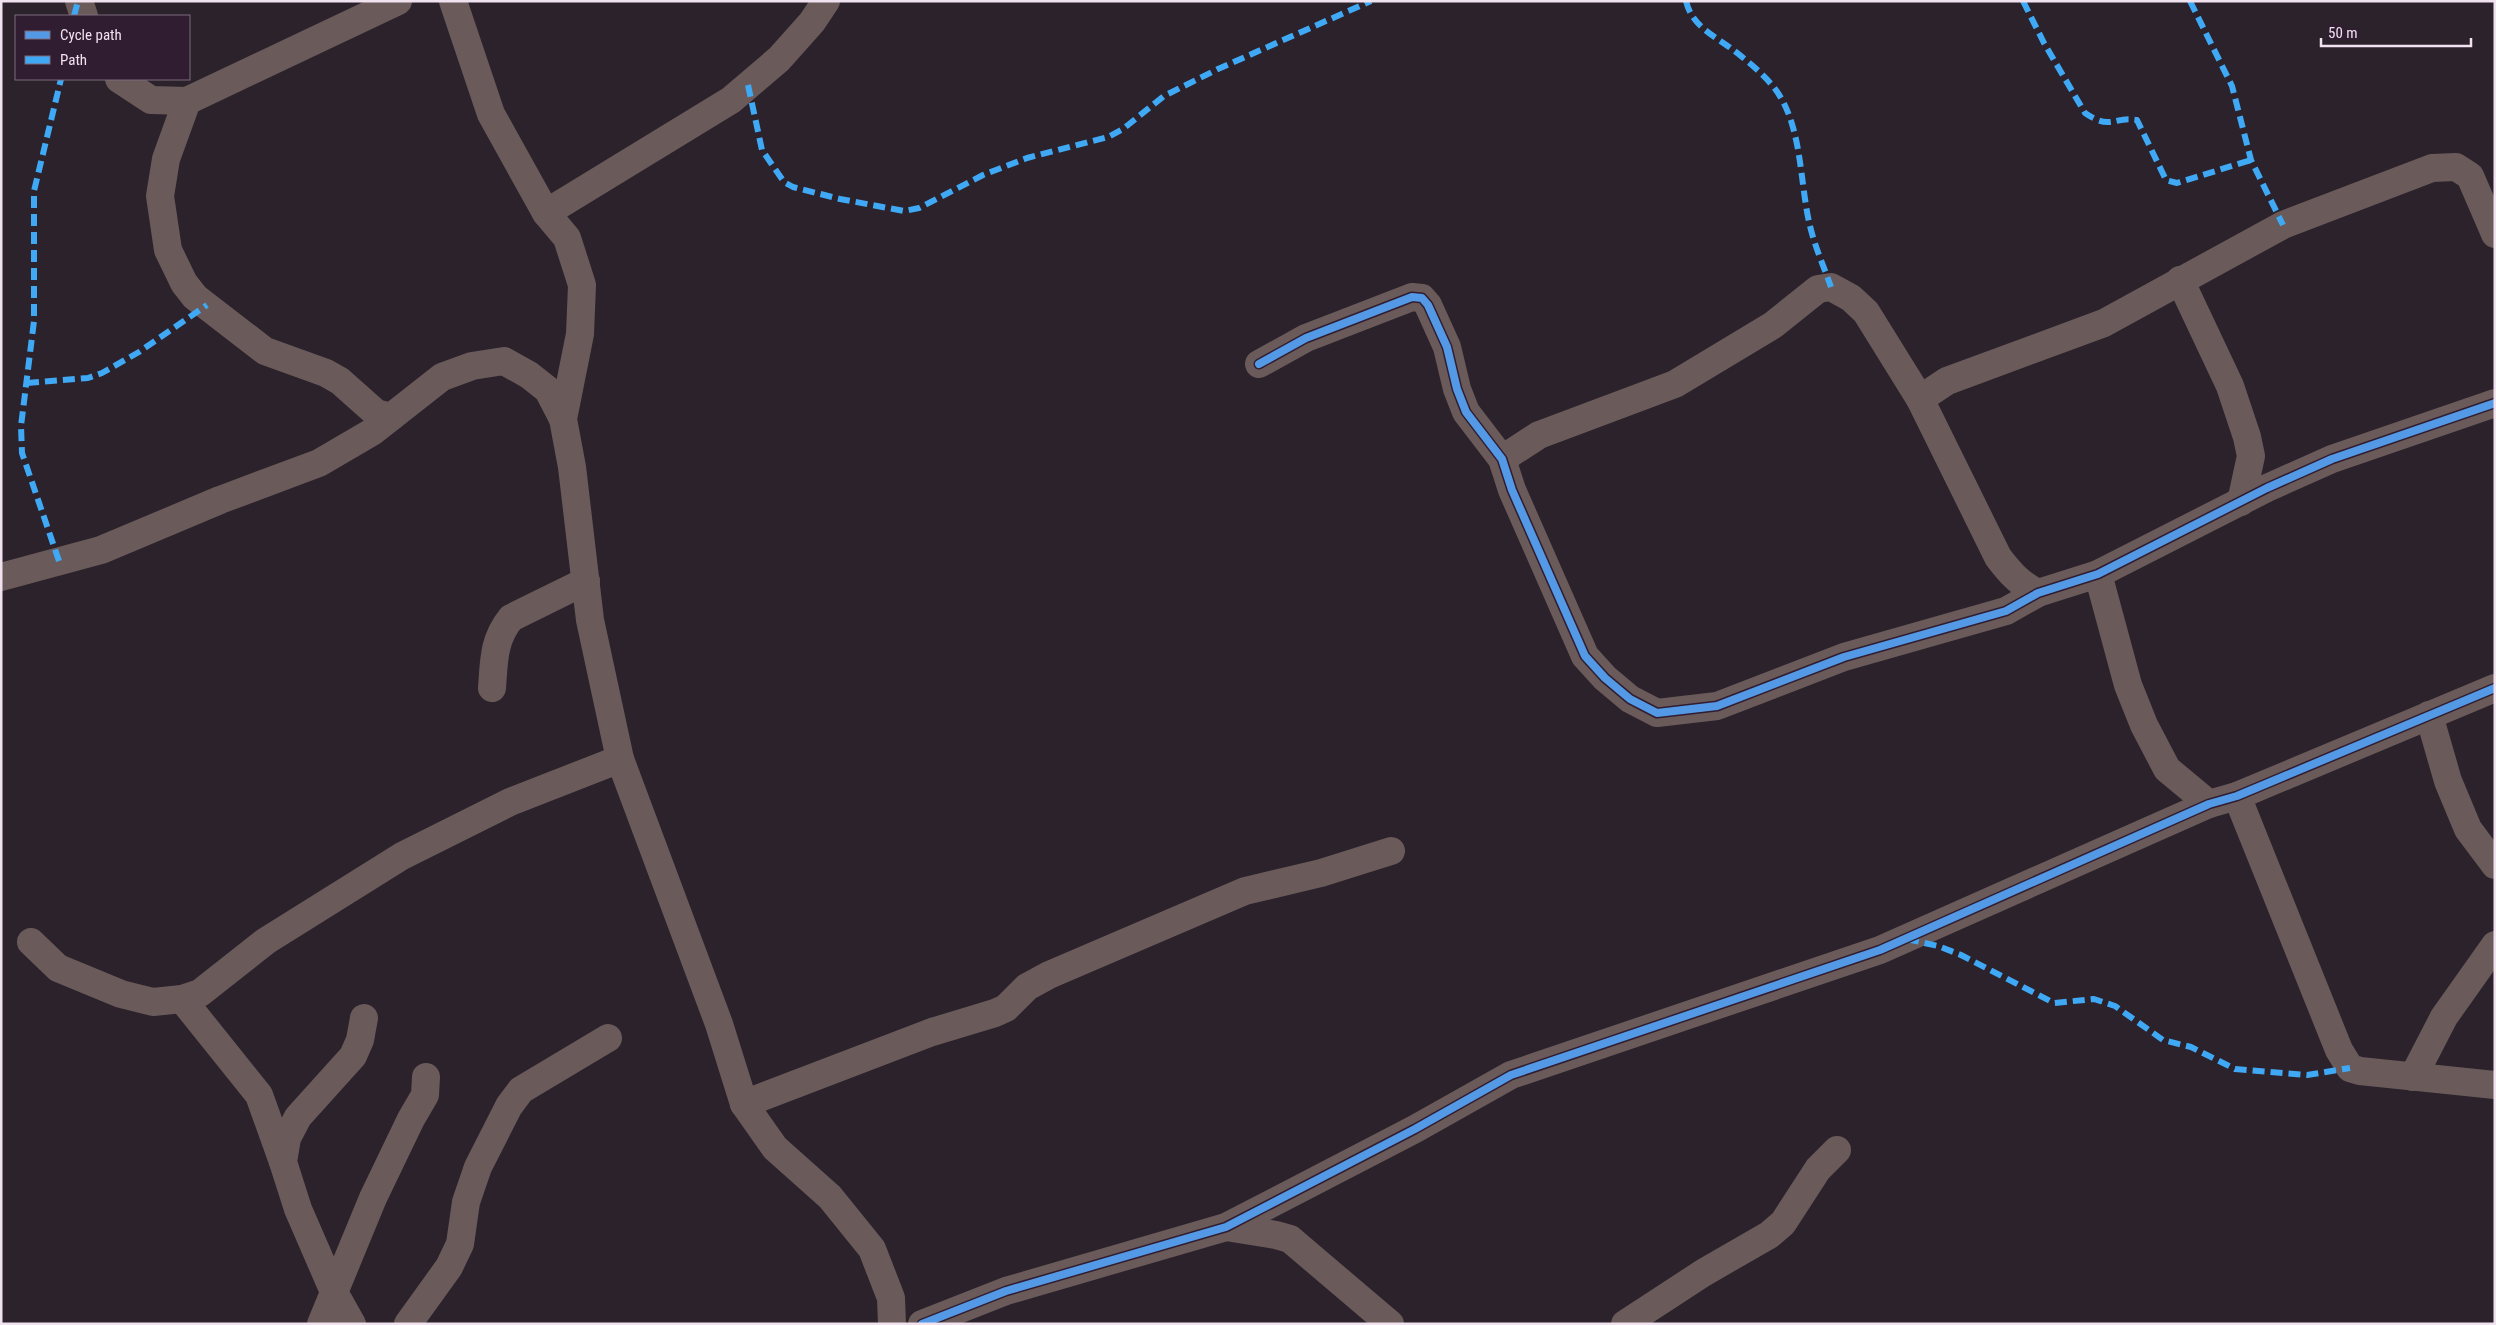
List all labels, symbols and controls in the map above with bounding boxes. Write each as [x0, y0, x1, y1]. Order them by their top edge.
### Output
legend [15, 15, 190, 80]
scale bar [2321, 15, 2471, 47]
text: 50 m [2328, 24, 2358, 42]
text: Cycle path [60, 26, 122, 44]
text: Path [60, 51, 87, 69]

